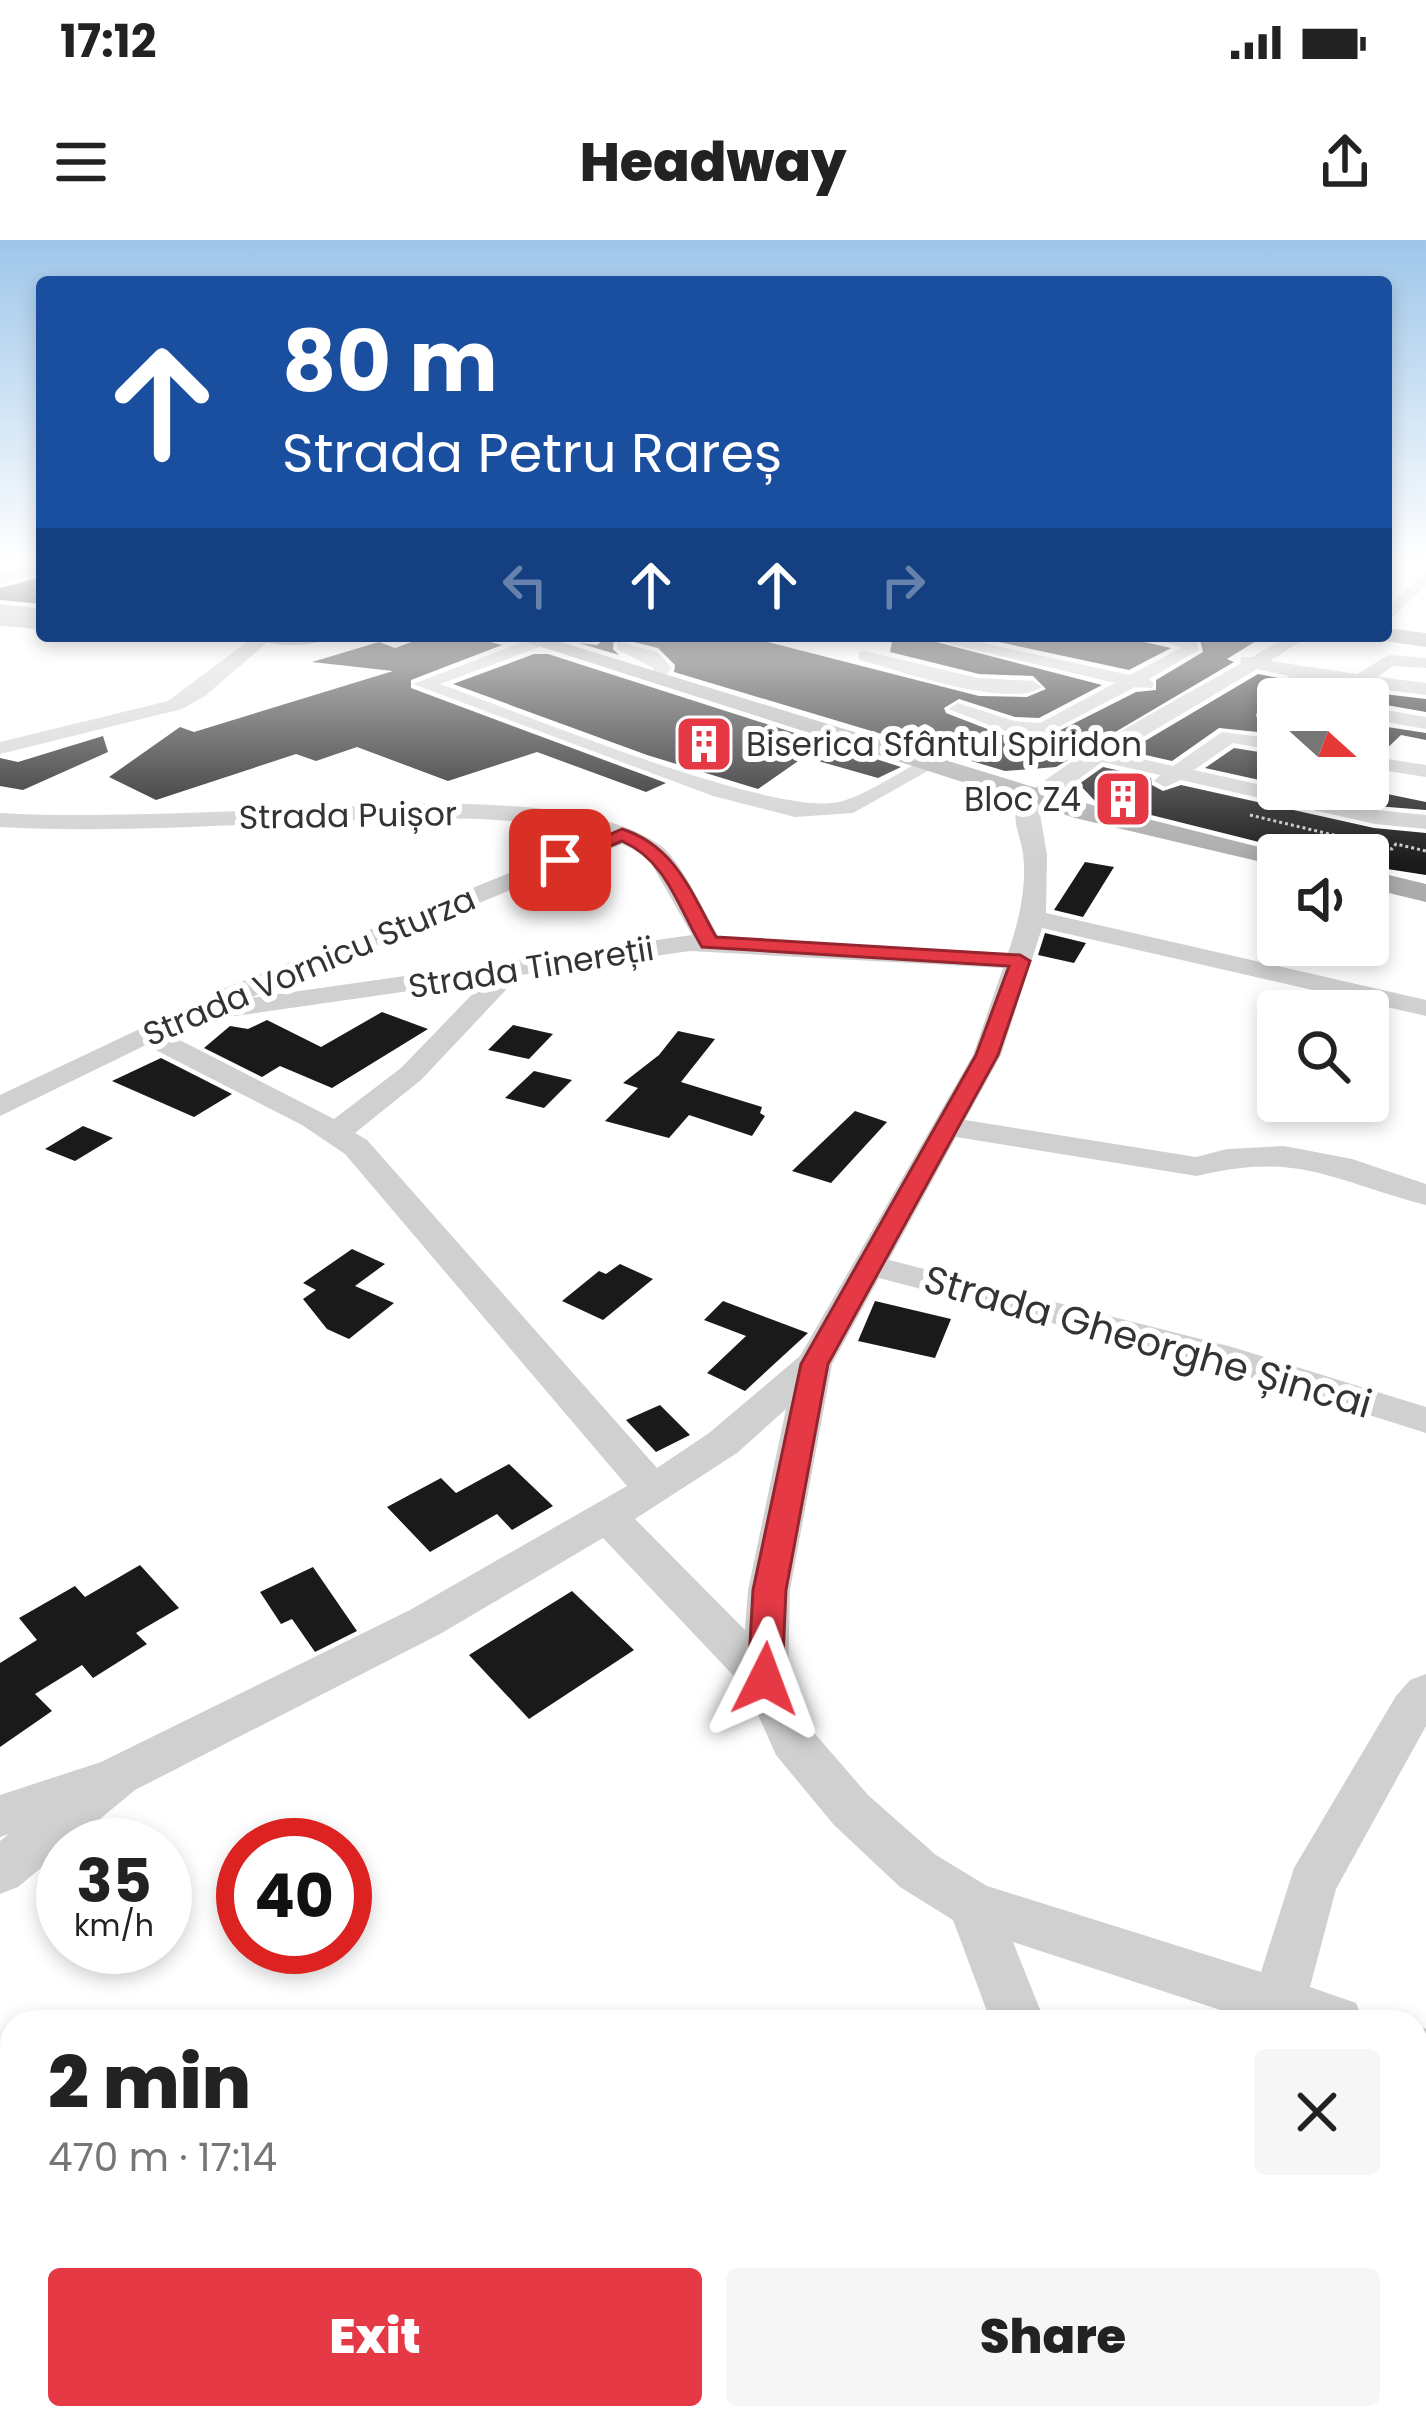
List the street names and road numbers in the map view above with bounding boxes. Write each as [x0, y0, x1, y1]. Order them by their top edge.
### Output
street label: Strada Puișor [238, 790, 458, 841]
street label: Strada Vornicu Sturza [136, 875, 482, 1058]
street label: Strada Tinereții [405, 925, 657, 1010]
street label: Strada Gheorghe Șincai [918, 1251, 1378, 1432]

